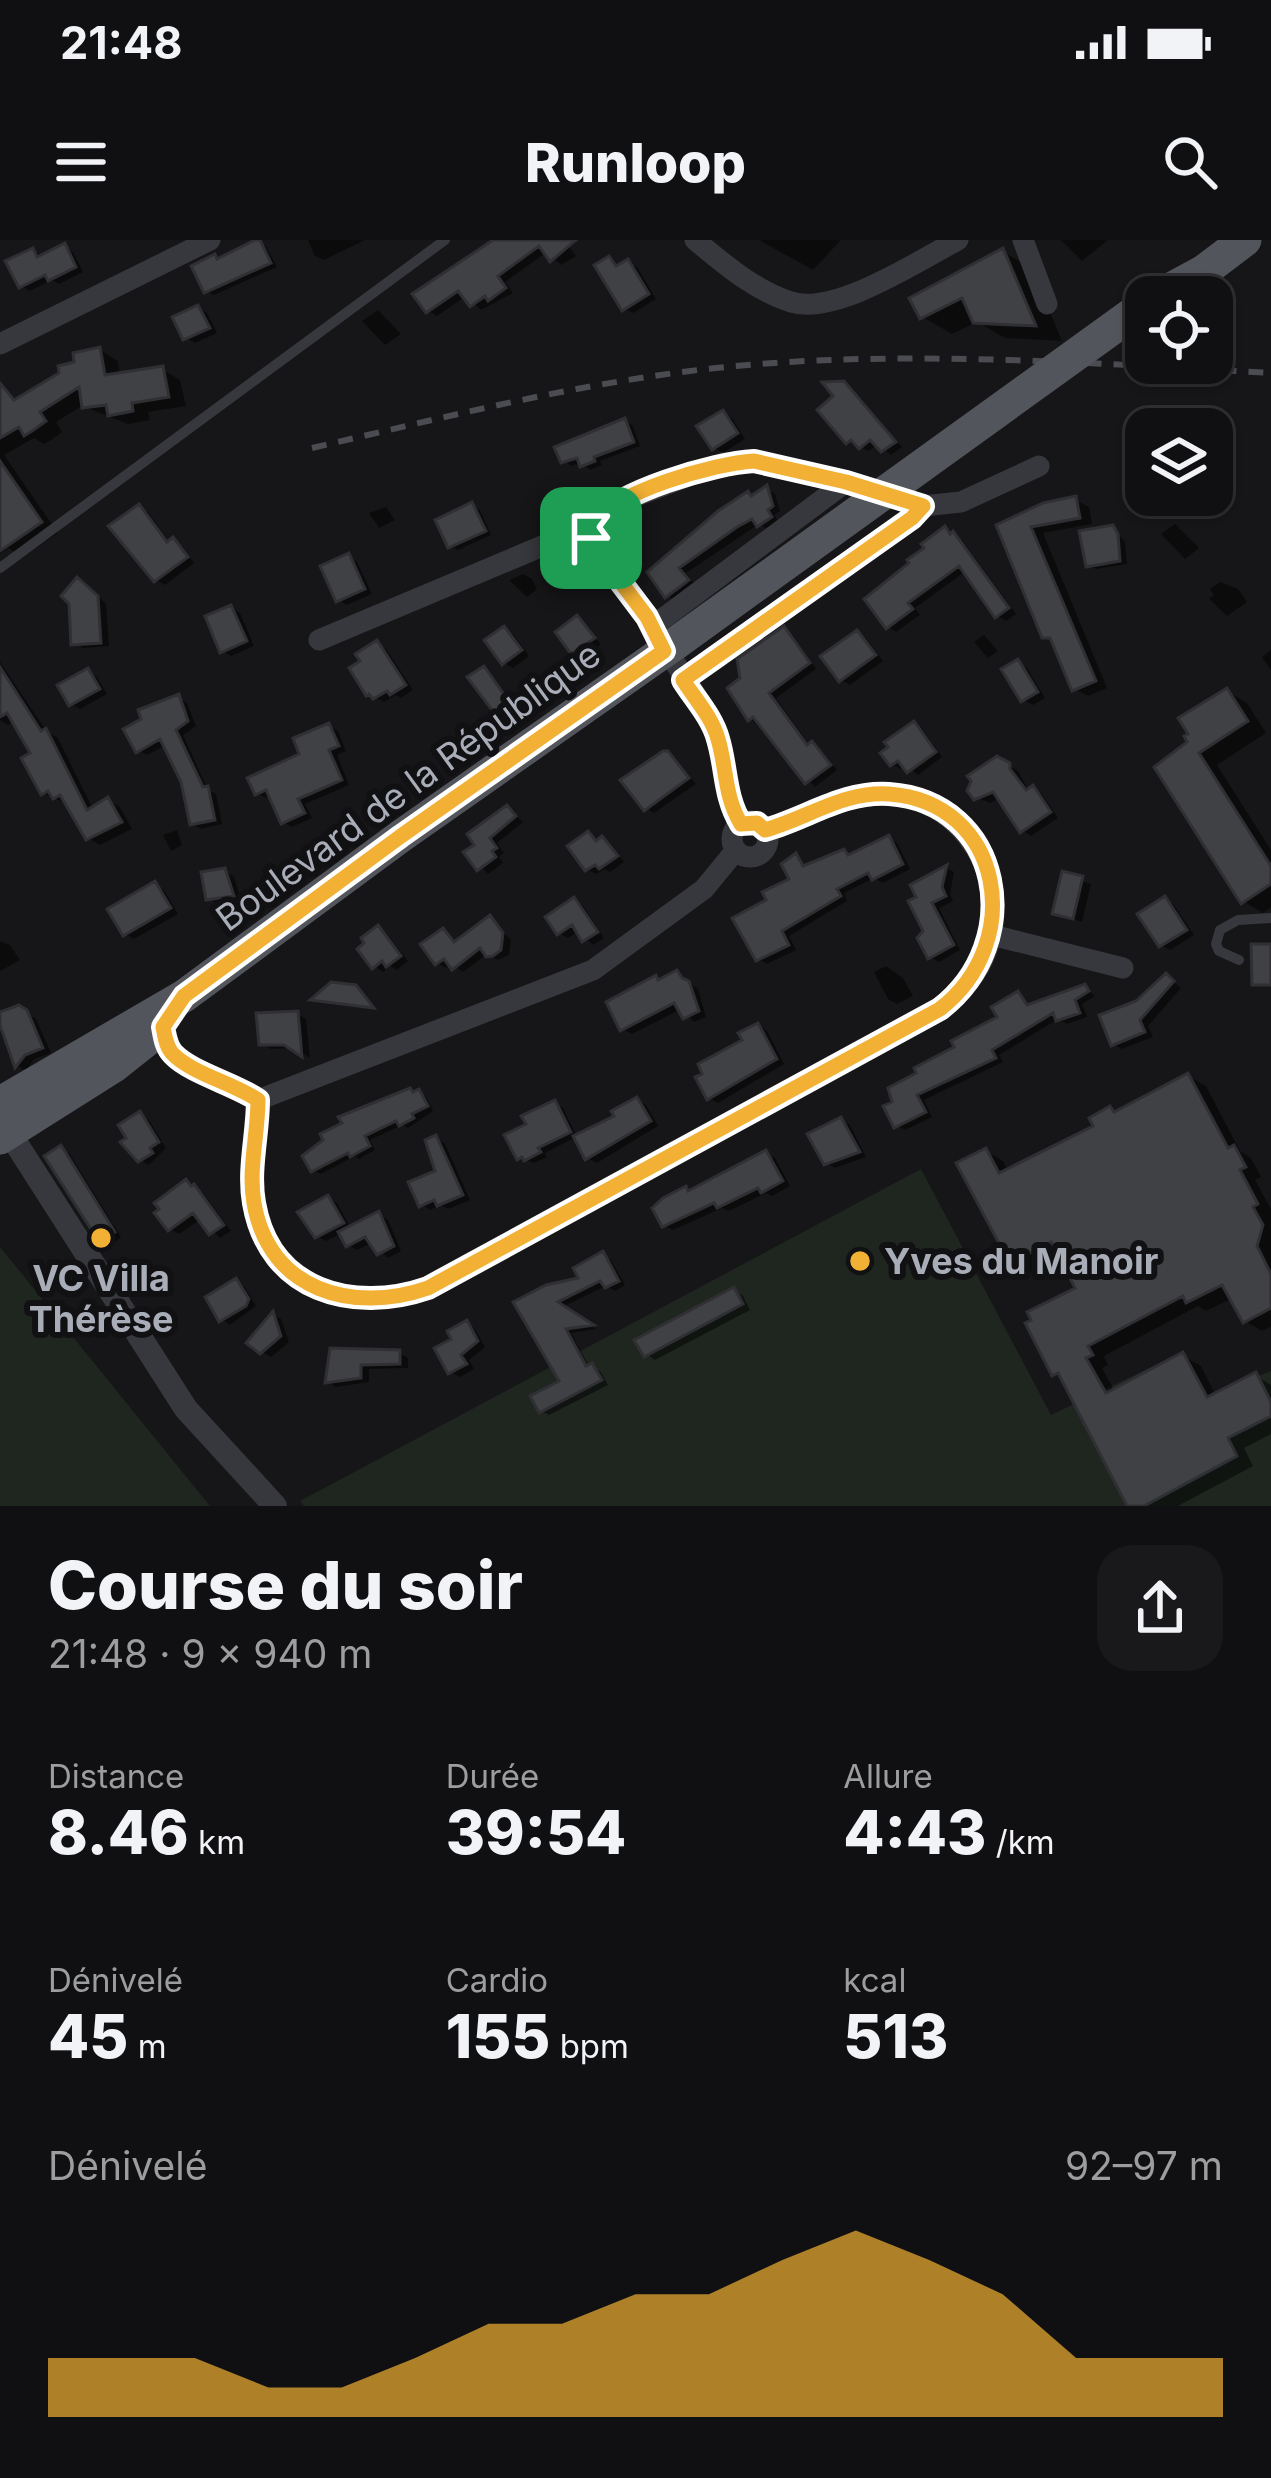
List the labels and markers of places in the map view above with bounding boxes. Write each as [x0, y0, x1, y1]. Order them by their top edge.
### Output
pin [540, 487, 642, 589]
marker: VC Villa Thérèse [88, 1225, 114, 1251]
place label: Yves du Manoir [884, 1239, 1158, 1283]
marker: Yves du Manoir [847, 1248, 873, 1274]
place label: VC Villa Thérèse [29, 1256, 173, 1341]

